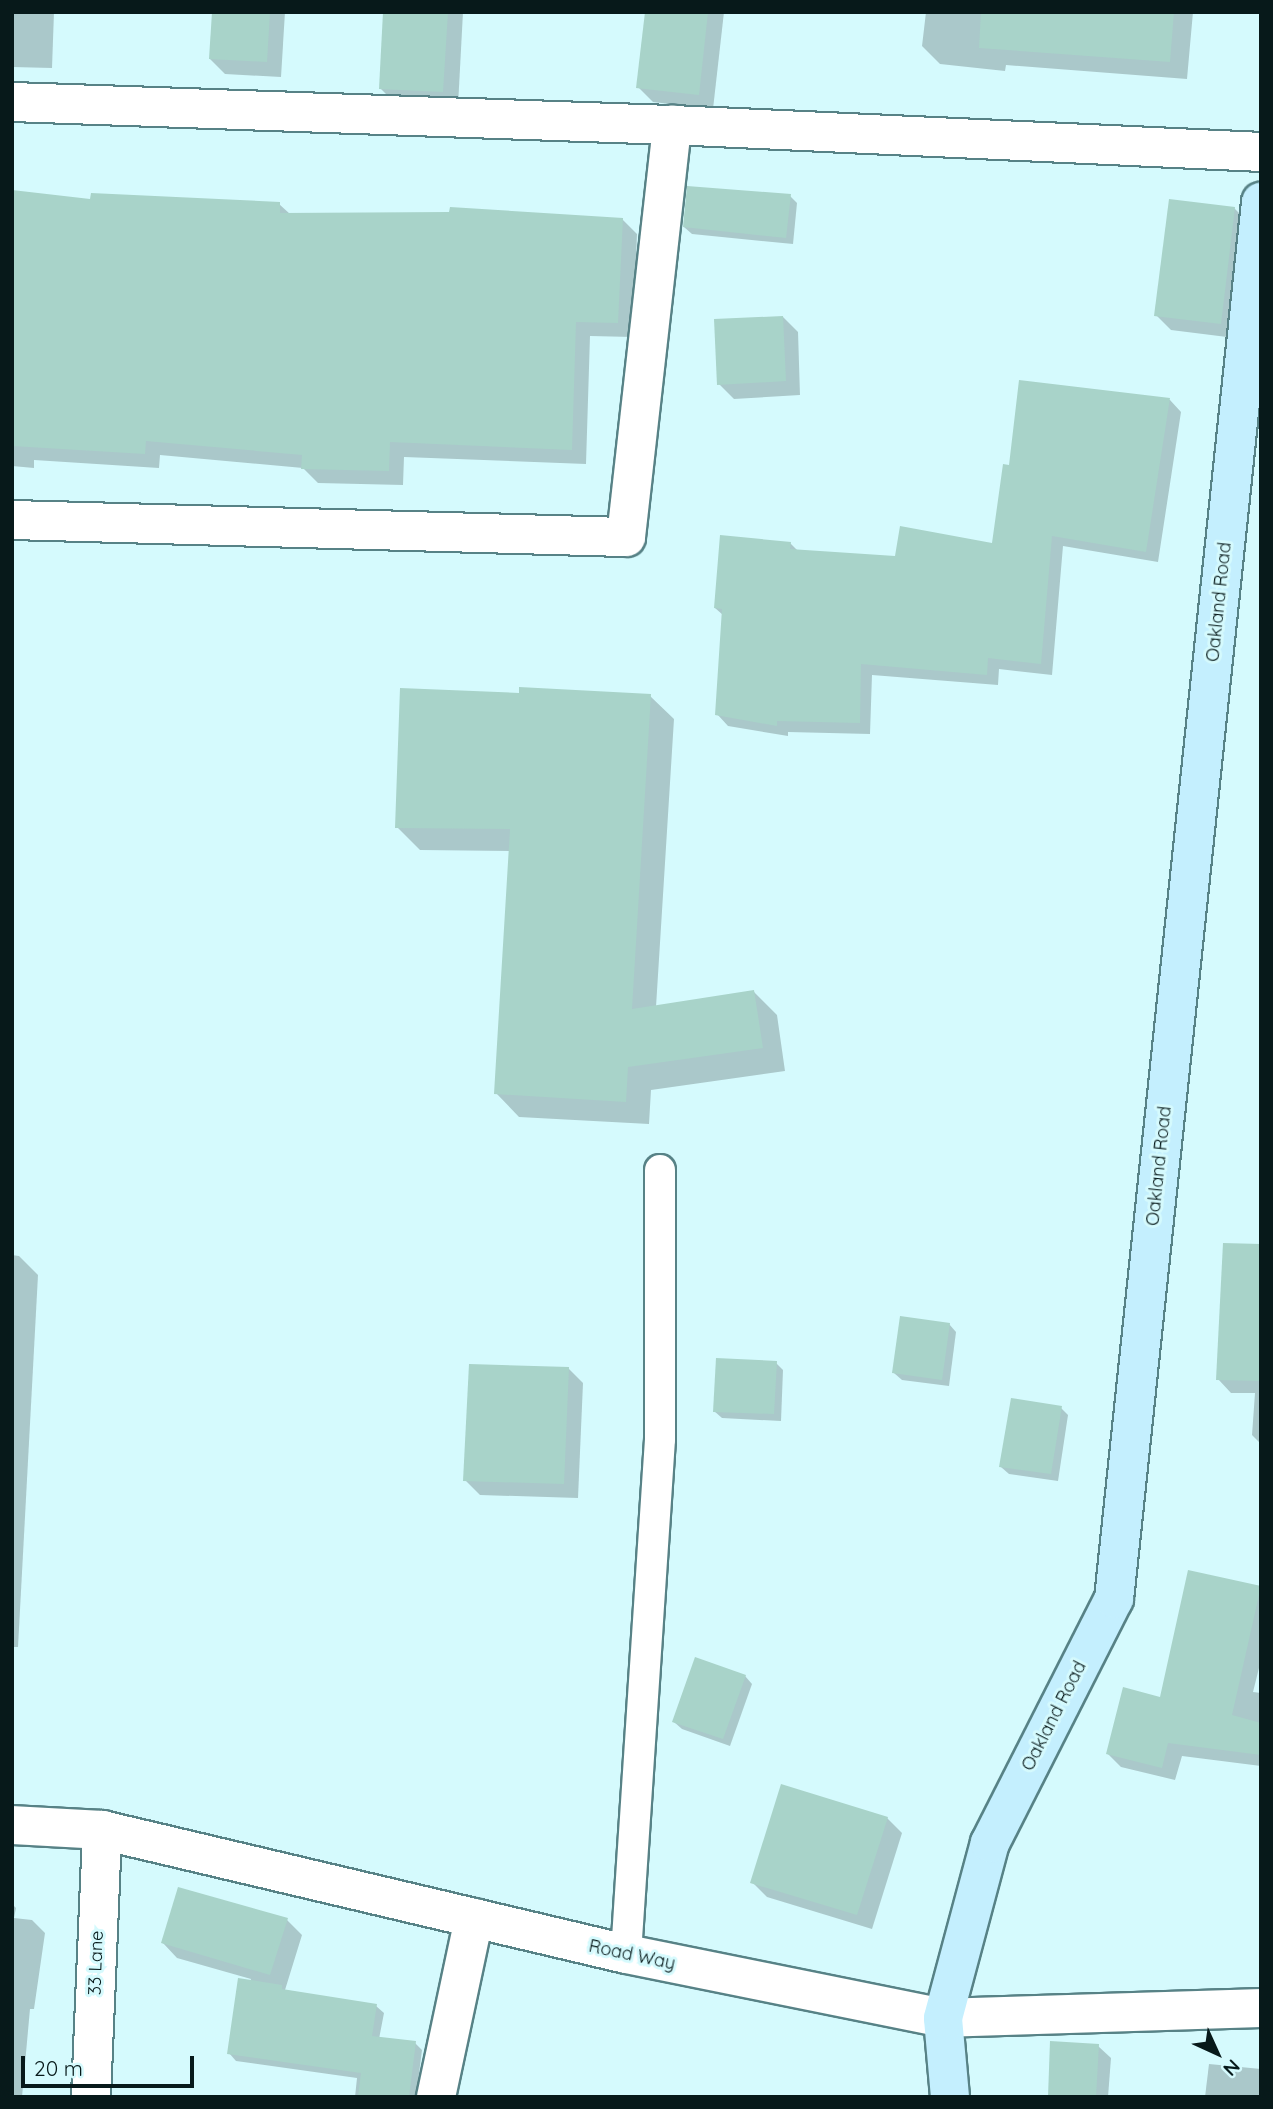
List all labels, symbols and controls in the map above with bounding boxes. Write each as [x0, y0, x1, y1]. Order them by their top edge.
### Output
street label: Oakland Road [1202, 541, 1236, 663]
street label: Oakland Road [1142, 1105, 1176, 1227]
street label: Oakland Road [1017, 1658, 1091, 1774]
street label: 33 Lane [84, 1930, 108, 1996]
street label: Road Way [587, 1935, 677, 1975]
north arrow [1182, 2018, 1252, 2088]
scale bar [24, 2042, 198, 2086]
text: N [1218, 2054, 1245, 2081]
text: 20 m [34, 2055, 83, 2081]

